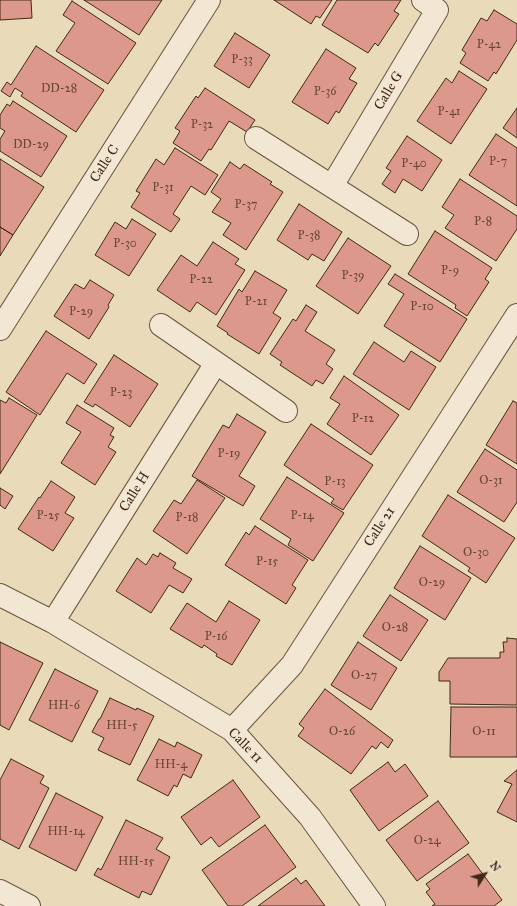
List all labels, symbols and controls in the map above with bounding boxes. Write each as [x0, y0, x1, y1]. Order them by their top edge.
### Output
house number: P-42 [477, 38, 501, 52]
house number: P-33 [231, 53, 253, 67]
street label: Calle G [371, 69, 407, 113]
house number: DD-28 [41, 82, 77, 96]
house number: P-36 [314, 85, 336, 99]
house number: P-41 [437, 105, 461, 119]
house number: P-32 [191, 118, 213, 132]
house number: DD-29 [13, 138, 49, 152]
street label: Calle C [87, 142, 123, 186]
house number: P-7 [489, 155, 507, 169]
house number: P-40 [401, 157, 427, 171]
house number: P-31 [152, 181, 174, 195]
house number: P-37 [235, 198, 257, 212]
house number: P-8 [474, 215, 492, 229]
house number: P-38 [298, 229, 320, 243]
house number: P-30 [113, 237, 137, 251]
house number: P-9 [441, 264, 459, 278]
house number: P-39 [341, 269, 365, 283]
house number: P-22 [189, 273, 213, 287]
house number: P-21 [245, 295, 267, 309]
house number: P-10 [410, 300, 434, 314]
house number: P-29 [69, 305, 93, 319]
house number: P-23 [110, 386, 132, 400]
house number: P-12 [352, 412, 374, 426]
house number: P-19 [218, 447, 240, 461]
street label: Calle H [116, 469, 154, 515]
house number: O-31 [479, 474, 503, 488]
house number: P-13 [324, 475, 346, 489]
street label: Calle 21 [361, 504, 399, 550]
house number: P-25 [36, 509, 60, 523]
house number: P-14 [290, 509, 314, 523]
house number: P-18 [176, 511, 198, 525]
house number: O-30 [463, 546, 489, 560]
house number: P-15 [256, 555, 278, 569]
house number: O-29 [419, 576, 445, 590]
house number: O-28 [382, 621, 408, 635]
house number: P-16 [205, 630, 227, 644]
house number: O-27 [351, 669, 377, 683]
house number: HH-6 [48, 699, 80, 713]
house number: HH-5 [106, 719, 138, 733]
street label: Calle 11 [224, 725, 266, 767]
house number: O-26 [329, 725, 355, 739]
house number: O-11 [472, 725, 496, 739]
house number: HH-4 [155, 758, 187, 772]
house number: HH-14 [47, 825, 85, 839]
house number: O-24 [414, 834, 440, 848]
north arrow [465, 854, 505, 894]
house number: HH-15 [118, 855, 154, 869]
text: N [487, 859, 503, 874]

